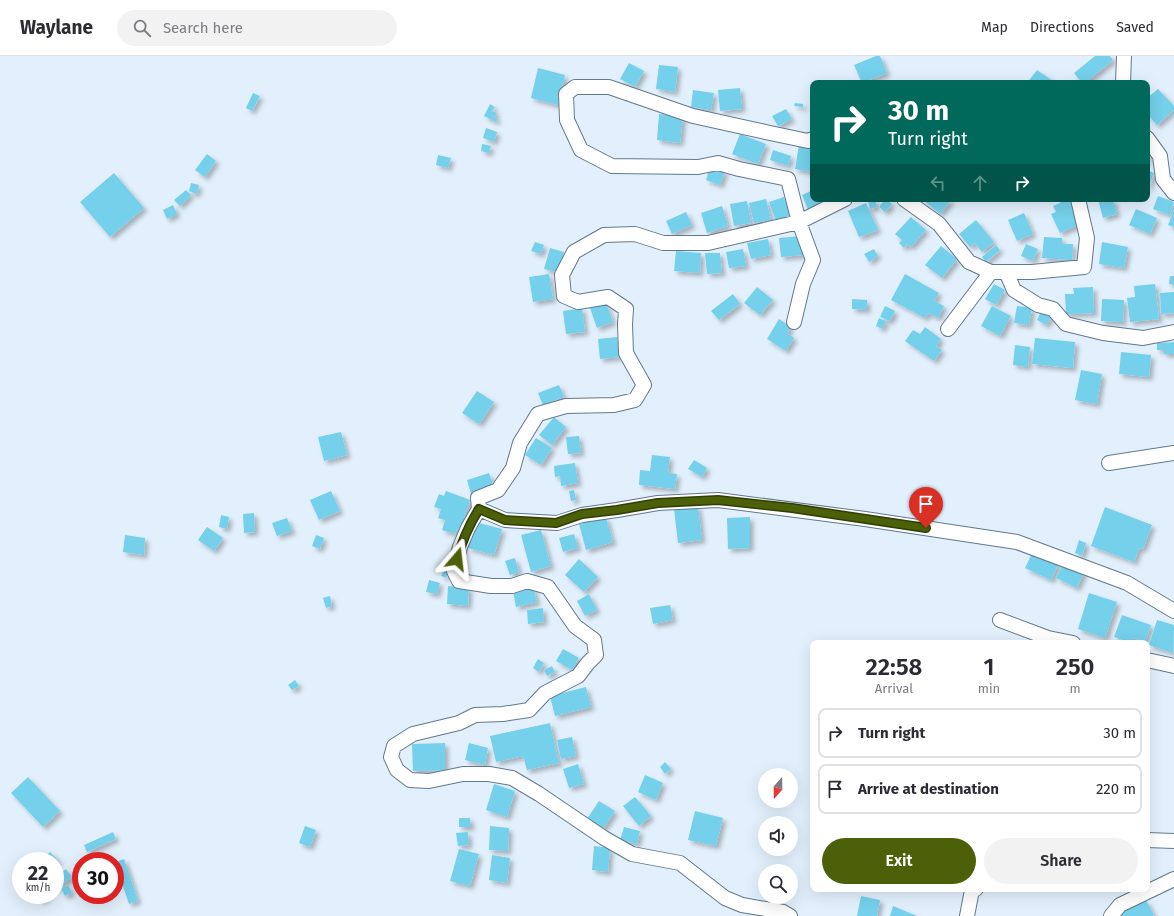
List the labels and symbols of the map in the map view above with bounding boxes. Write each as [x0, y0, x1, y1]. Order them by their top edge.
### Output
pin [909, 487, 943, 528]
position arrow [436, 538, 478, 580]
north arrow [758, 768, 798, 808]
speed limit sign: 30 [72, 852, 124, 904]

